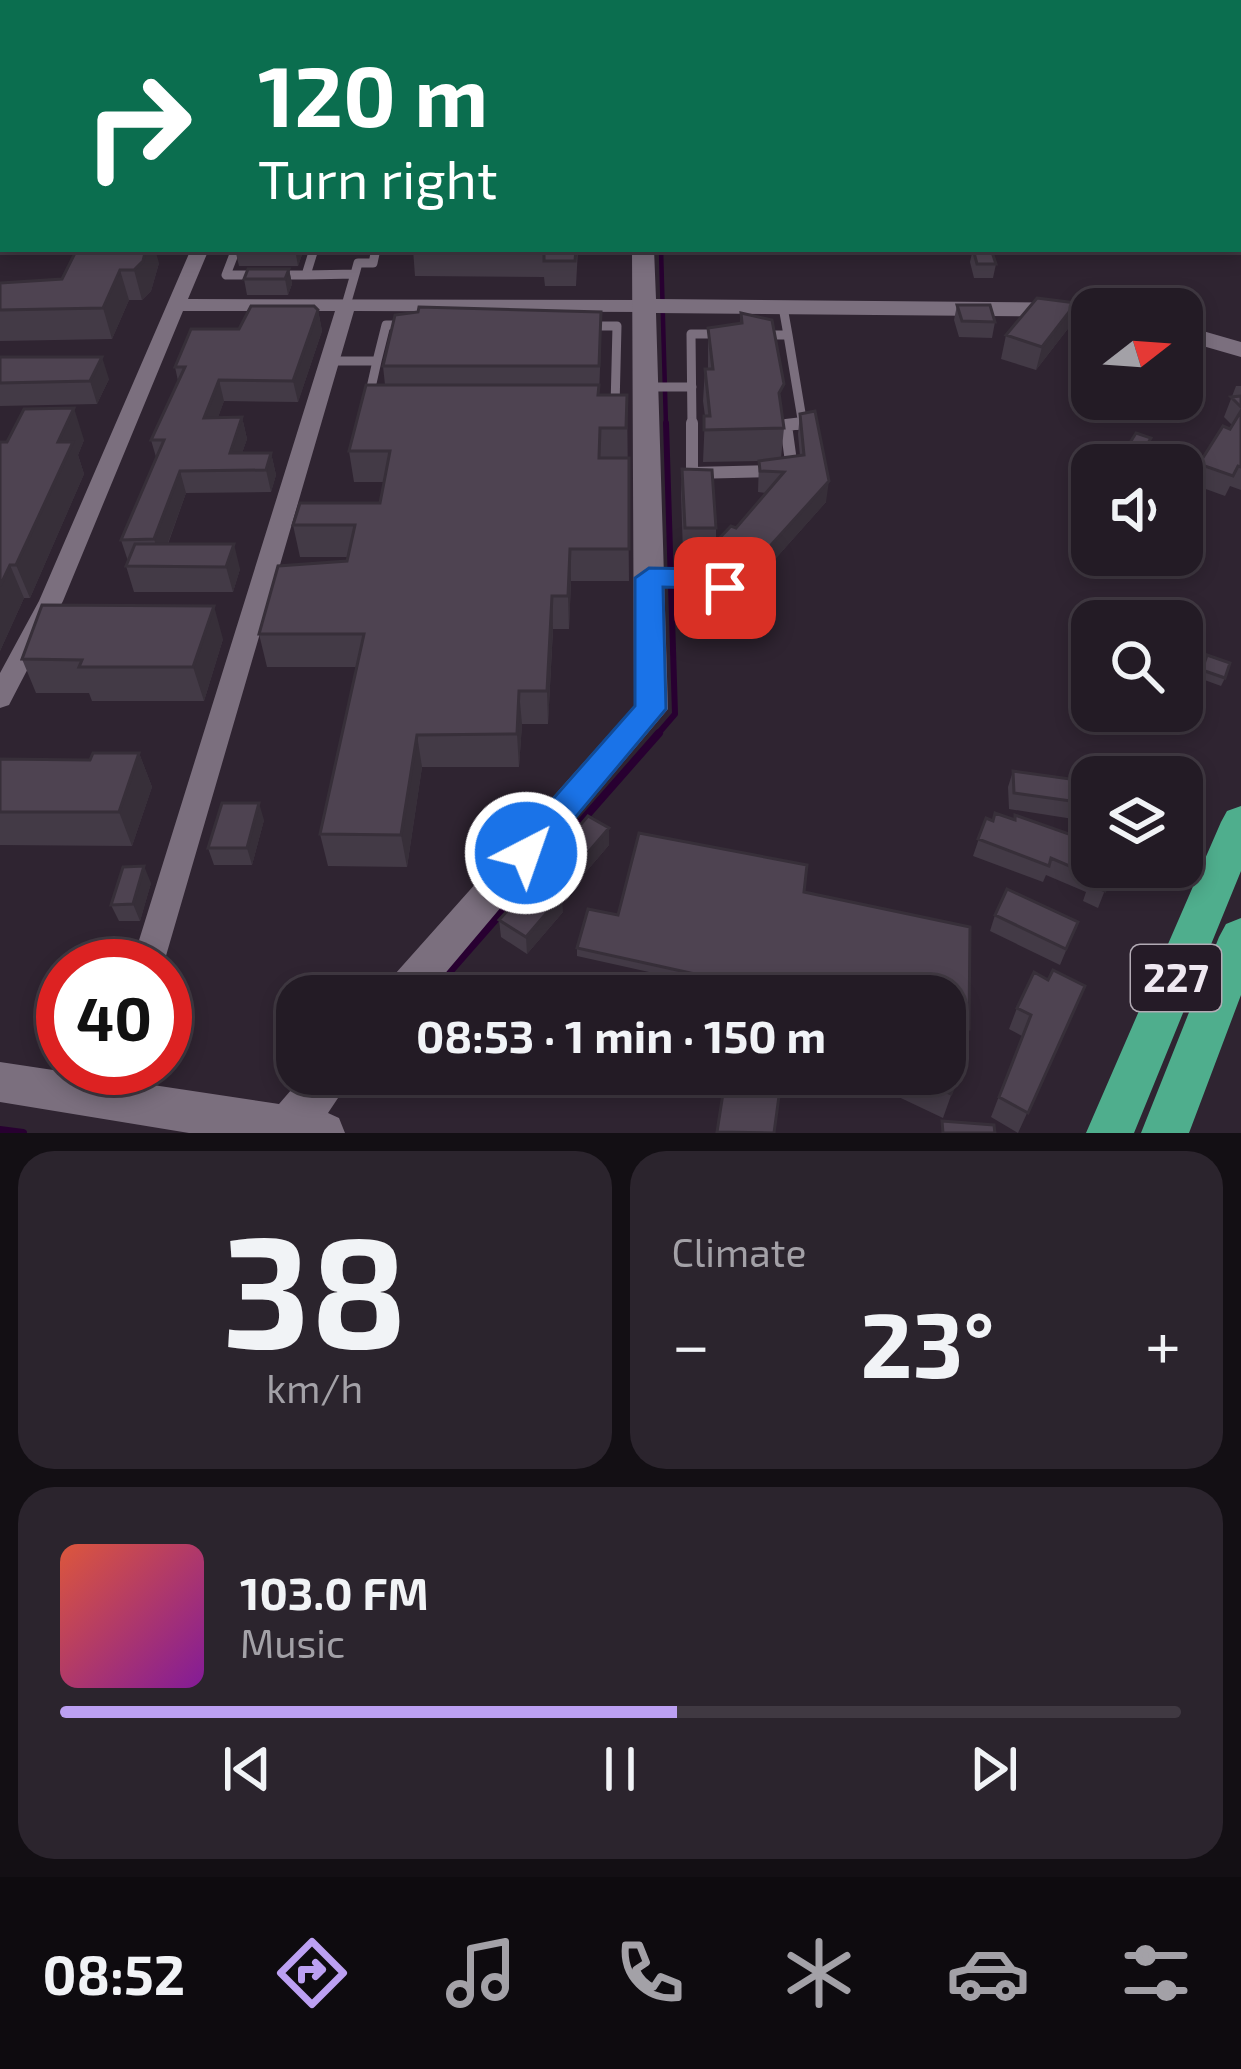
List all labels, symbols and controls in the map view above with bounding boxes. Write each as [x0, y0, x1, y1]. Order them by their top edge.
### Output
text: 120 m [258, 43, 488, 144]
icon: right [60, 48, 216, 204]
text: Turn right [258, 145, 498, 210]
north arrow [1071, 288, 1203, 420]
map controls [1071, 288, 1203, 888]
button: sound [1071, 444, 1203, 576]
pin [674, 537, 776, 639]
icon: arrive [692, 555, 758, 621]
button: search [1071, 600, 1203, 732]
button: layers [1071, 756, 1203, 888]
position arrow [463, 790, 589, 916]
speed limit sign: 40 [36, 939, 192, 1095]
road number: 227 [1131, 945, 1221, 1011]
text: 08:53 · 1 min · 150 m [416, 1008, 826, 1062]
text: 38 [222, 1192, 408, 1379]
text: Climate [672, 1228, 806, 1275]
text: 23° [860, 1288, 995, 1396]
text: − [672, 1303, 710, 1382]
text: + [1145, 1303, 1181, 1382]
text: km/h [266, 1364, 363, 1411]
text: 103.0 FM [240, 1565, 429, 1619]
text: Music [240, 1619, 345, 1666]
icon: previous [214, 1736, 280, 1802]
icon: pause [587, 1736, 653, 1802]
icon: next [961, 1736, 1027, 1802]
icon: directions [270, 1931, 354, 2015]
icon: music [439, 1931, 523, 2015]
icon: phone [608, 1931, 692, 2015]
icon: climate [777, 1931, 861, 2015]
icon: car [946, 1931, 1030, 2015]
icon: filters [1114, 1931, 1198, 2015]
text: 08:52 [42, 1941, 185, 2006]

